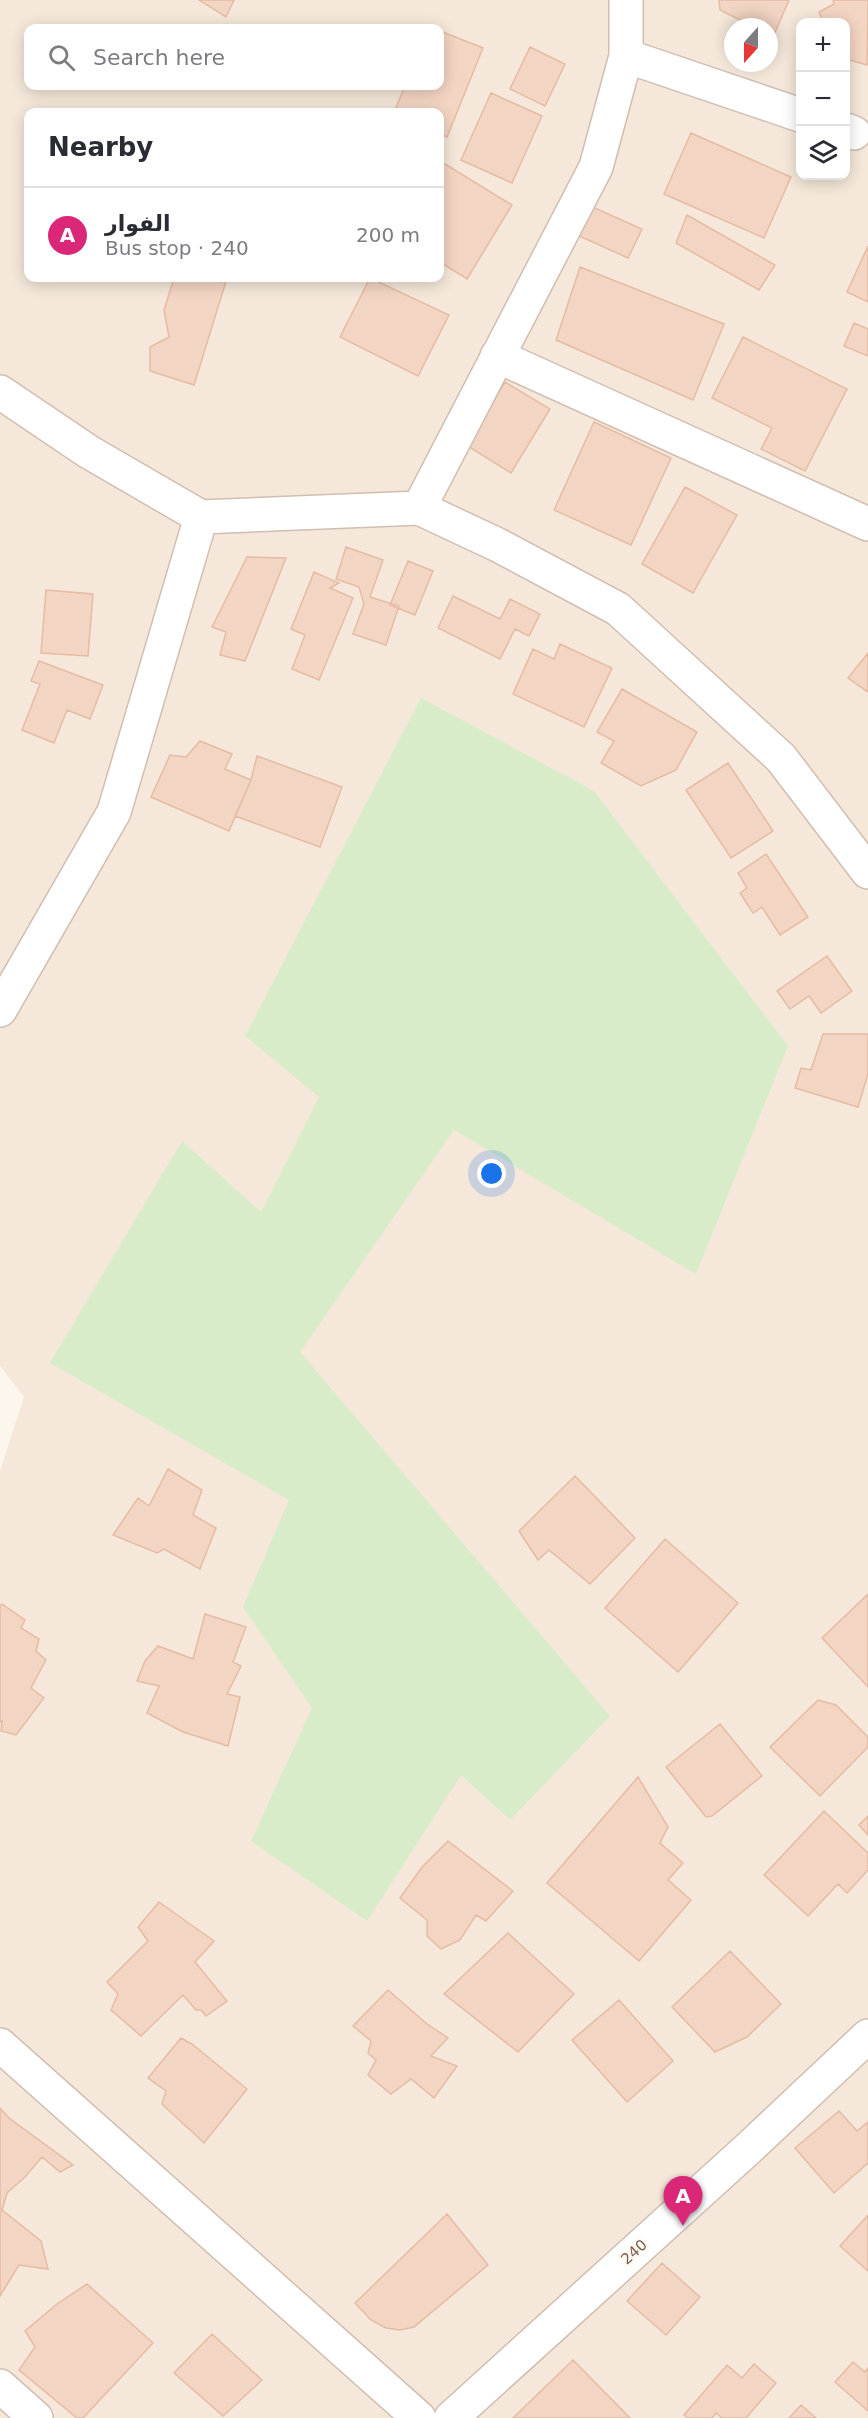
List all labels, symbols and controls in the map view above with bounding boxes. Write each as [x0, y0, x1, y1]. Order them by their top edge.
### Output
north arrow [724, 18, 778, 72]
map controls [796, 18, 850, 180]
button: + [796, 18, 850, 72]
search box [24, 24, 444, 90]
icon: search [45, 41, 78, 74]
text: Search here [93, 45, 225, 70]
button: − [796, 72, 850, 126]
button: layers [796, 126, 850, 180]
text: Nearby [48, 132, 153, 162]
text: الفوار [105, 211, 171, 236]
text: A [60, 223, 75, 247]
text: 200 m [356, 223, 420, 247]
text: Bus stop · 240 [105, 236, 249, 260]
your location [477, 1159, 506, 1188]
pin: A [664, 2176, 702, 2226]
street label: 240 [617, 2236, 651, 2268]

